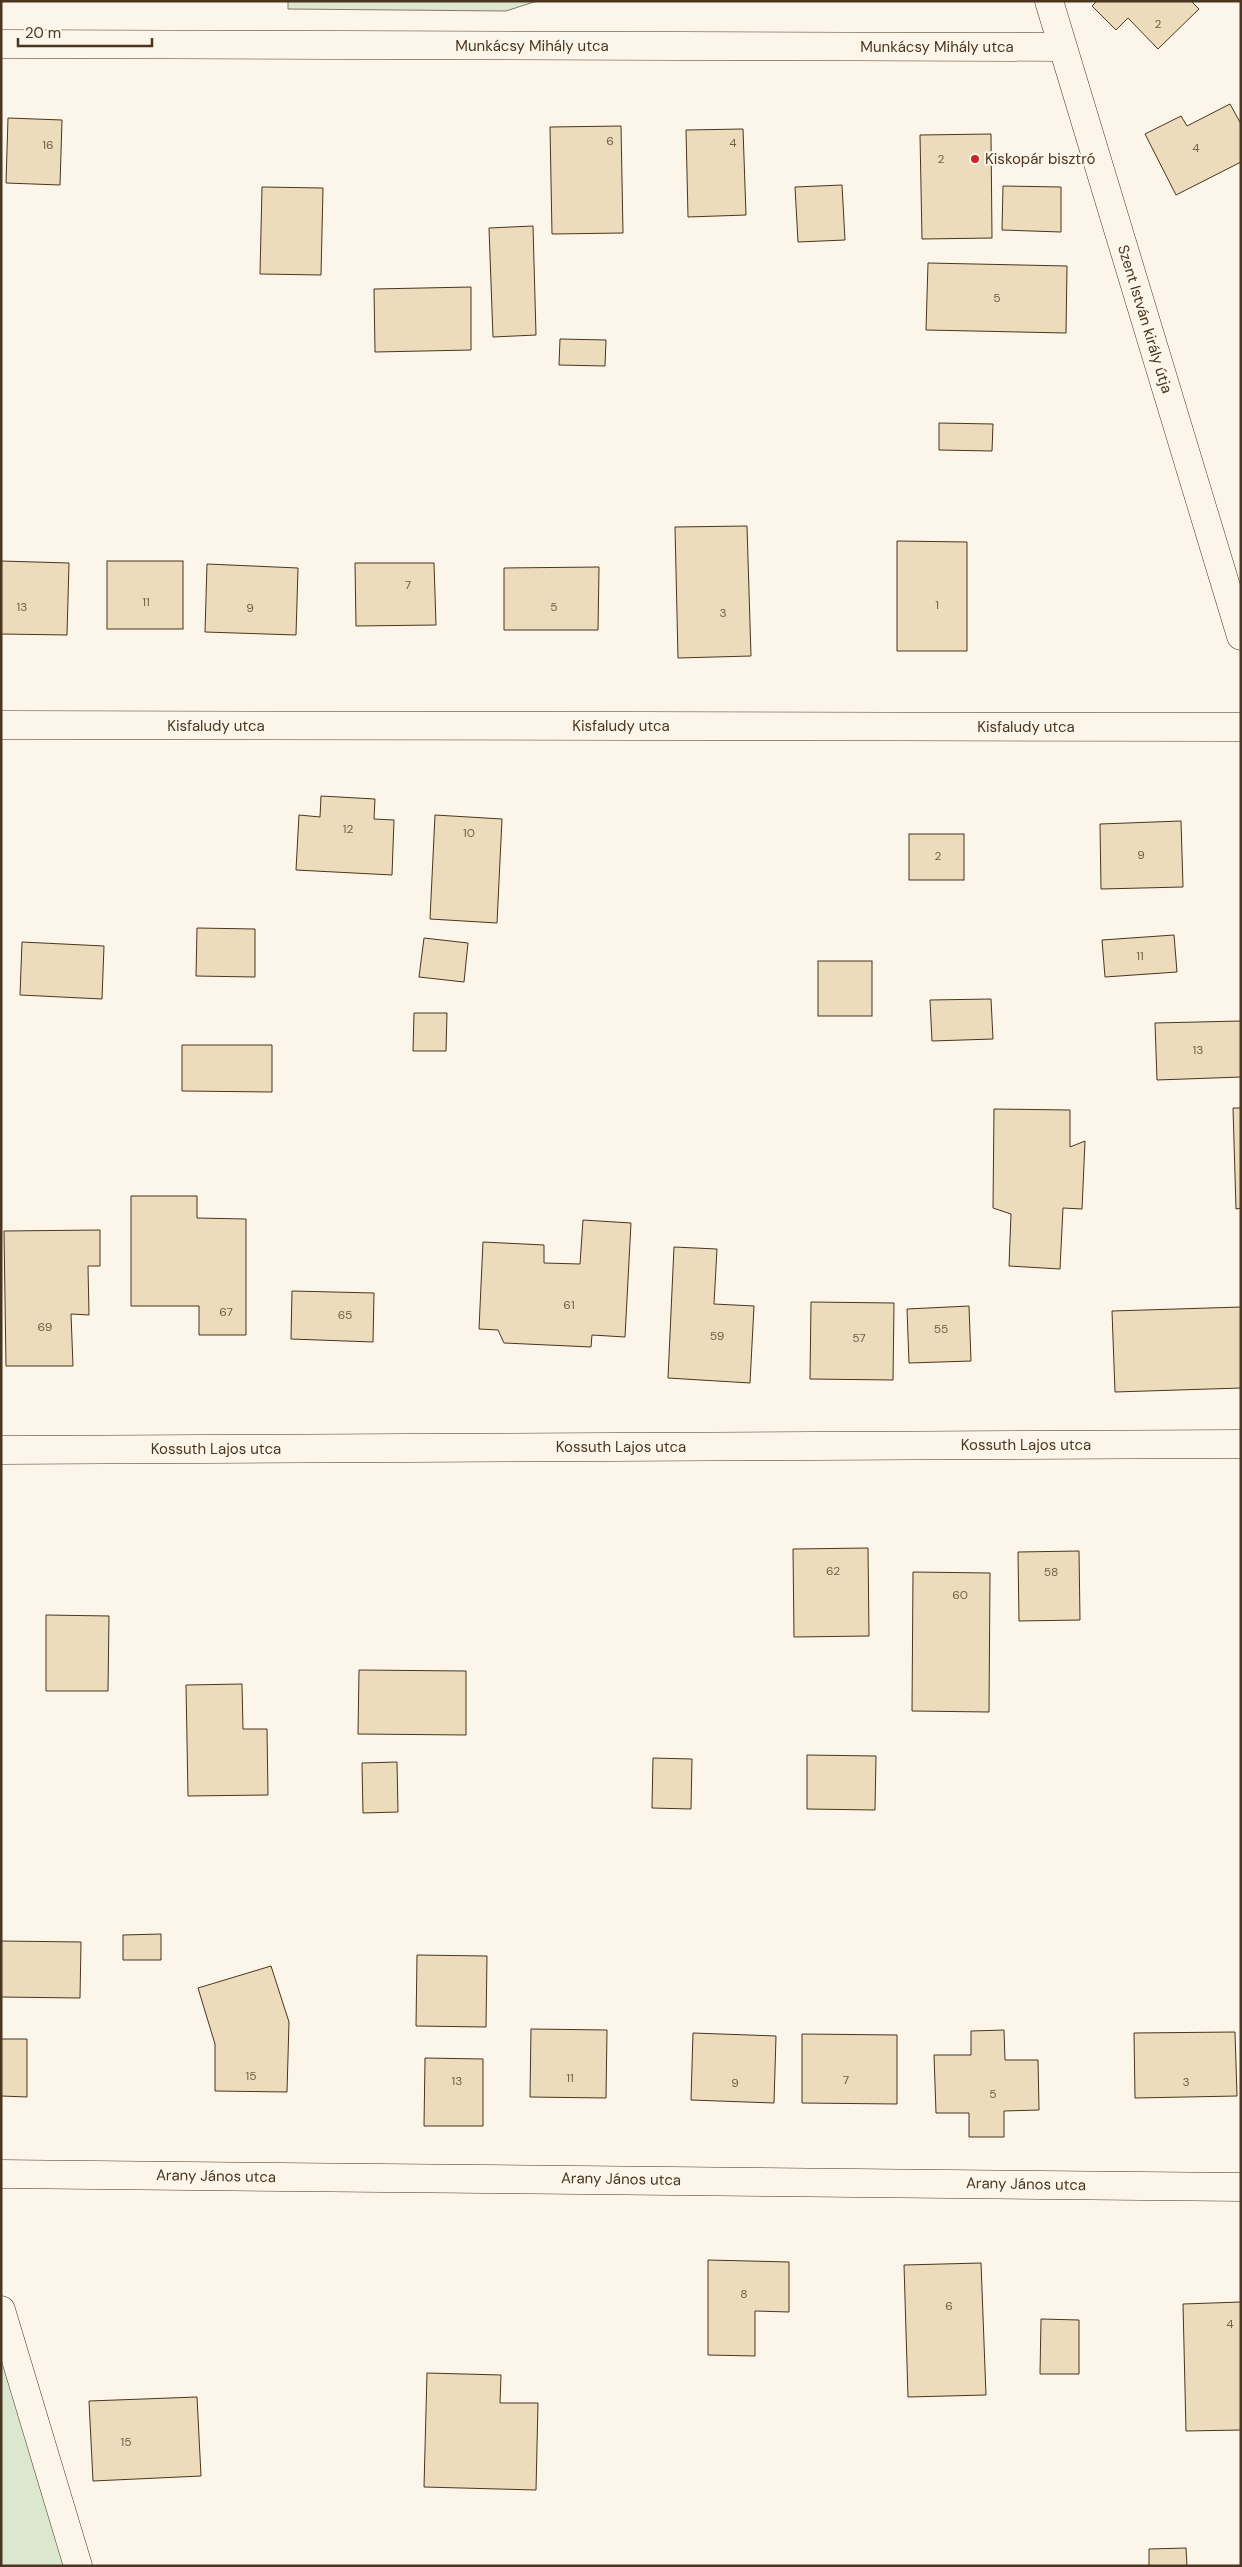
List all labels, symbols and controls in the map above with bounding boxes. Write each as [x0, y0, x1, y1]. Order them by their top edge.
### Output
scale bar [18, 15, 151, 47]
house number: 2 [1155, 16, 1162, 32]
text: 20 m [25, 23, 61, 43]
street label: Munkácsy Mihály utca [455, 36, 609, 56]
street label: Munkácsy Mihály utca [860, 37, 1014, 57]
house number: 6 [606, 133, 614, 149]
house number: 4 [729, 135, 737, 151]
house number: 16 [42, 137, 54, 153]
house number: 4 [1192, 140, 1200, 156]
place label: Kiskopár bisztró [985, 149, 1095, 169]
house number: 2 [938, 151, 945, 167]
marker: Kiskopár bisztró [969, 153, 981, 165]
street label: Szent István király útja [1113, 242, 1177, 396]
house number: 5 [993, 290, 1001, 306]
house number: 7 [405, 577, 411, 593]
house number: 11 [142, 594, 150, 610]
house number: 1 [935, 597, 939, 613]
house number: 13 [17, 599, 27, 615]
house number: 5 [550, 599, 558, 615]
house number: 9 [246, 600, 254, 616]
house number: 3 [719, 605, 727, 621]
street label: Kisfaludy utca [167, 716, 265, 736]
street label: Kisfaludy utca [572, 716, 670, 736]
street label: Kisfaludy utca [977, 717, 1075, 737]
house number: 12 [343, 821, 353, 837]
house number: 10 [463, 825, 475, 841]
house number: 9 [1137, 847, 1145, 863]
house number: 2 [935, 848, 942, 864]
house number: 11 [1136, 948, 1144, 964]
house number: 13 [1193, 1042, 1203, 1058]
house number: 61 [563, 1297, 575, 1313]
house number: 67 [219, 1304, 233, 1320]
house number: 65 [338, 1307, 352, 1323]
house number: 69 [38, 1319, 52, 1335]
house number: 55 [934, 1321, 948, 1337]
house number: 59 [710, 1328, 724, 1344]
house number: 57 [852, 1330, 866, 1346]
street label: Kossuth Lajos utca [961, 1435, 1091, 1455]
street label: Kossuth Lajos utca [556, 1437, 686, 1457]
street label: Kossuth Lajos utca [151, 1439, 281, 1459]
house number: 62 [826, 1563, 840, 1579]
house number: 58 [1044, 1564, 1058, 1580]
house number: 60 [952, 1587, 968, 1603]
house number: 15 [245, 2068, 257, 2084]
house number: 11 [566, 2070, 574, 2086]
house number: 7 [843, 2072, 849, 2088]
house number: 13 [452, 2073, 462, 2089]
house number: 3 [1182, 2074, 1190, 2090]
house number: 9 [731, 2075, 739, 2091]
house number: 5 [989, 2086, 997, 2102]
street label: Arany János utca [156, 2165, 276, 2187]
street label: Arany János utca [561, 2168, 681, 2190]
street label: Arany János utca [966, 2173, 1086, 2195]
house number: 8 [740, 2286, 748, 2302]
house number: 6 [945, 2298, 953, 2314]
house number: 4 [1226, 2316, 1234, 2332]
house number: 15 [120, 2434, 132, 2450]

